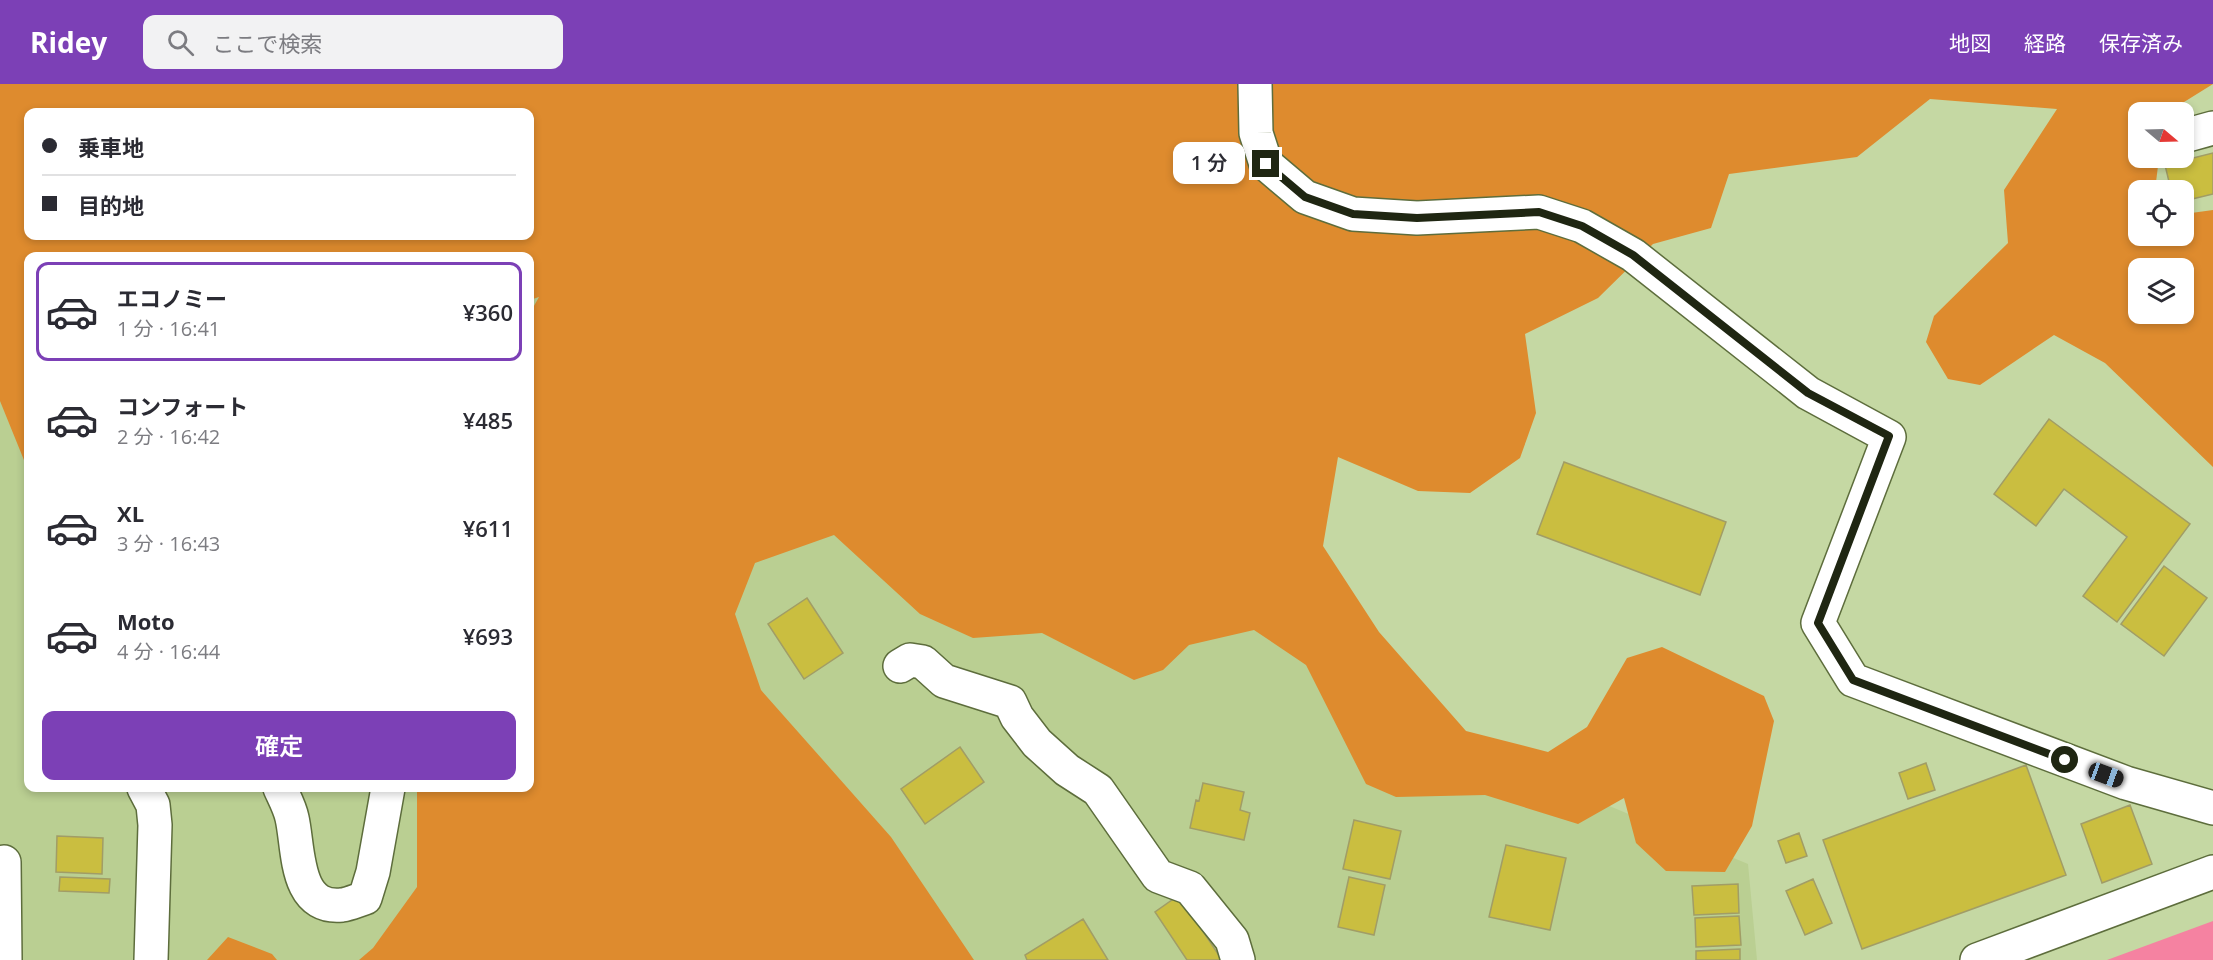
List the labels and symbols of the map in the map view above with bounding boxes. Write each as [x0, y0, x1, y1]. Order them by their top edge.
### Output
north arrow [2128, 102, 2194, 168]
callout: 1 分 [1173, 143, 1245, 185]
route end [1252, 150, 1279, 177]
route start [2051, 746, 2078, 773]
car [2086, 760, 2126, 790]

